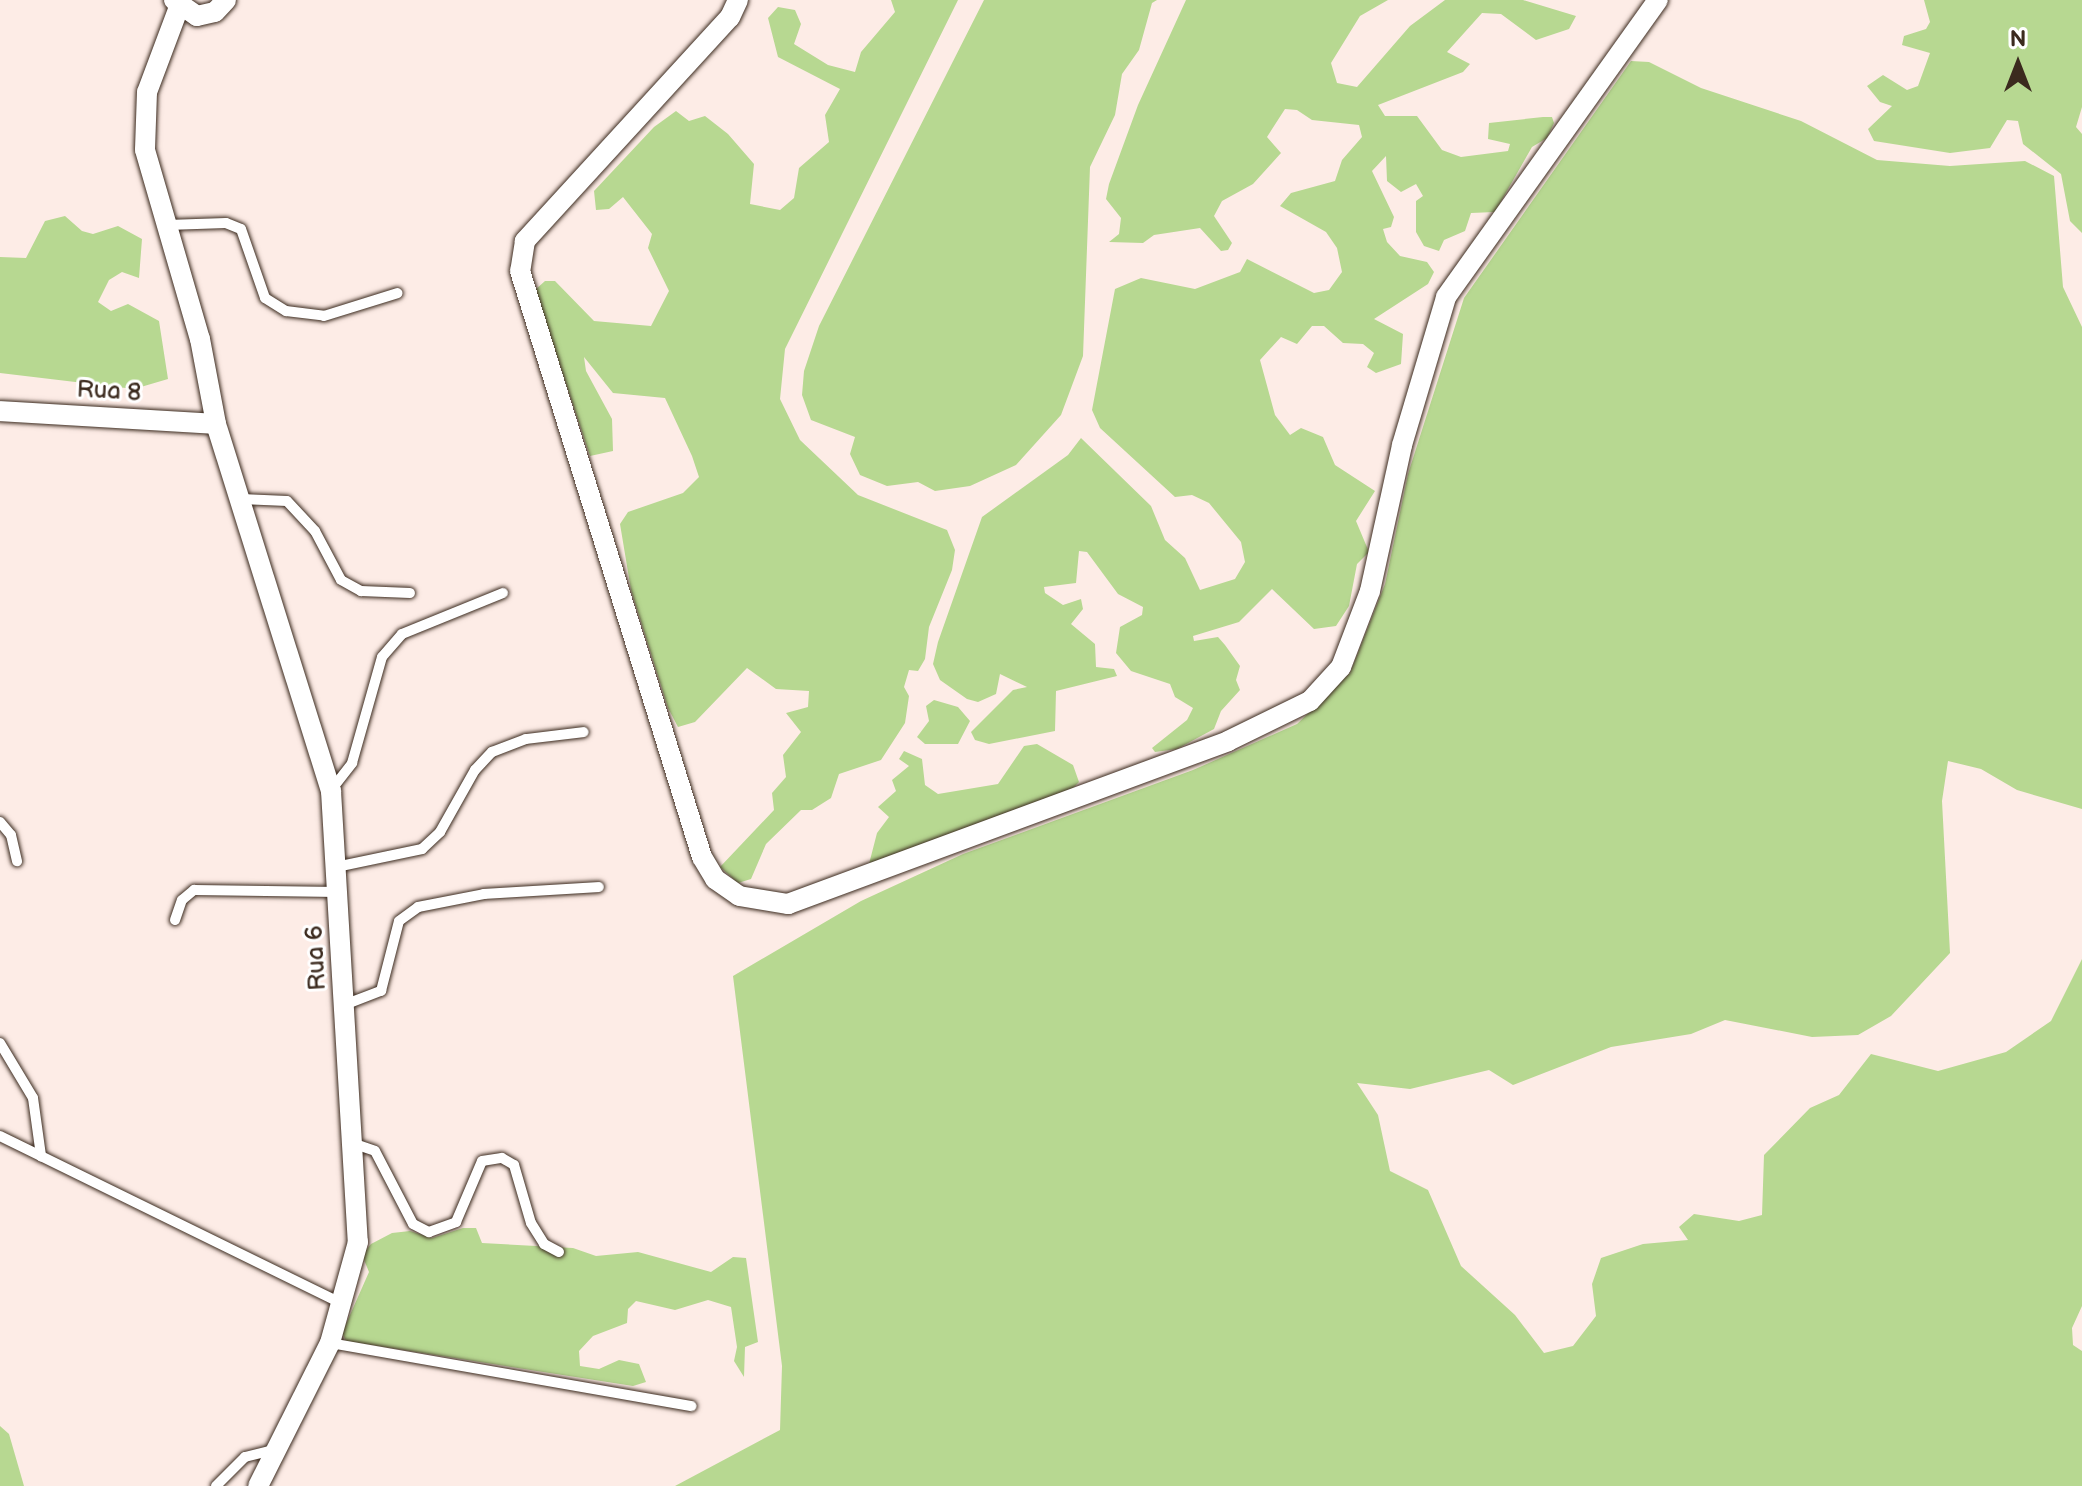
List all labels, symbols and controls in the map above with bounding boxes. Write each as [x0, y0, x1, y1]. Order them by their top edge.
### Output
north arrow [1978, 24, 2058, 104]
text: N [2010, 26, 2026, 53]
street label: Rua 8 [76, 375, 142, 407]
street label: Rua 6 [300, 925, 332, 991]

